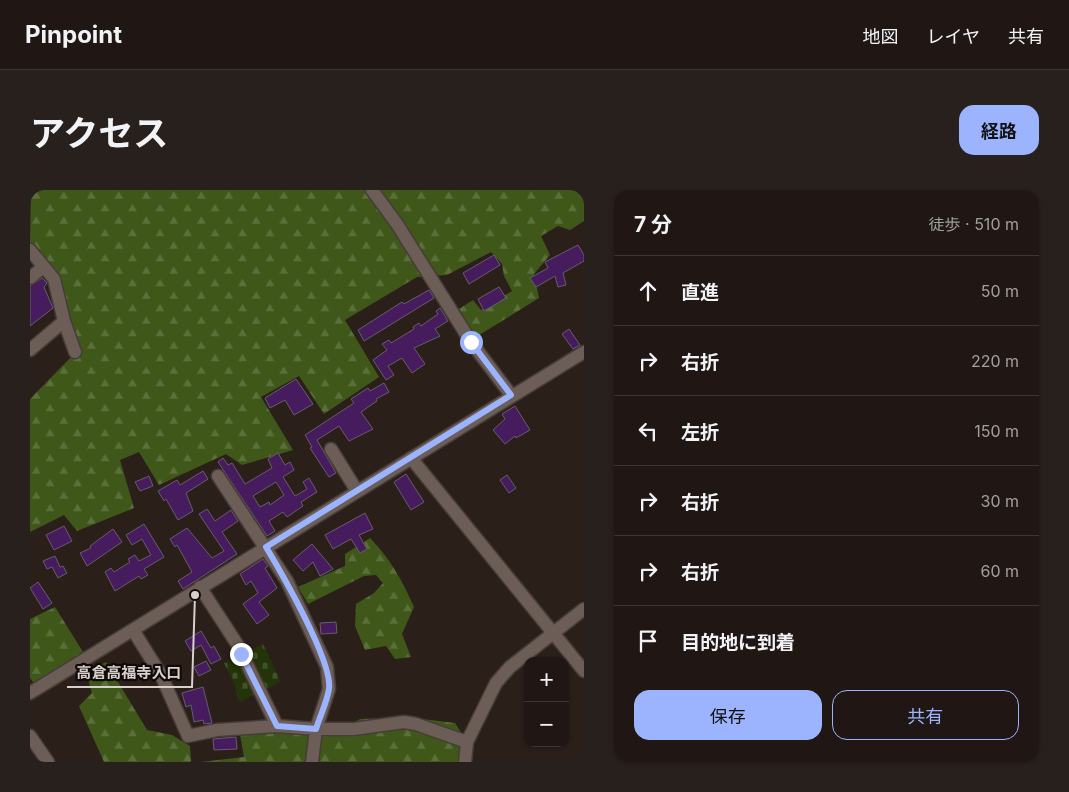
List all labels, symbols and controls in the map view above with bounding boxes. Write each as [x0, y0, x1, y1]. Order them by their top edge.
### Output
text: Pinpoint [25, 20, 122, 49]
text: 地図 [863, 26, 899, 47]
text: レイヤ [927, 26, 980, 47]
text: 共有 [1008, 26, 1044, 47]
button: 経路 [959, 105, 1039, 155]
text: アクセス [30, 112, 168, 154]
text: 7 分 [634, 212, 672, 237]
text: 徒歩 · 510 m [929, 214, 1019, 234]
icon: ahead [634, 277, 662, 305]
text: 直進 [681, 281, 719, 304]
text: 50 m [981, 281, 1019, 301]
route start [460, 331, 483, 354]
icon: right [634, 347, 662, 375]
text: 右折 [681, 351, 719, 374]
text: 220 m [971, 351, 1019, 371]
icon: left [634, 417, 662, 445]
text: 左折 [681, 421, 719, 444]
text: 150 m [974, 421, 1019, 441]
icon: right [634, 487, 662, 515]
text: 右折 [681, 491, 719, 514]
text: 30 m [981, 491, 1019, 511]
icon: right [634, 557, 662, 585]
text: 右折 [681, 561, 719, 584]
text: 60 m [980, 561, 1019, 581]
icon: arrive [634, 627, 662, 655]
text: 目的地に到着 [681, 631, 795, 654]
route end [230, 643, 253, 666]
callout: 高倉高福寺入口 [67, 657, 192, 687]
map controls [524, 657, 569, 747]
button: + [524, 657, 569, 702]
text: 高倉高福寺入口 [76, 663, 182, 682]
button: 保存 [634, 690, 822, 740]
button: 共有 [832, 690, 1019, 740]
button: − [524, 702, 569, 747]

